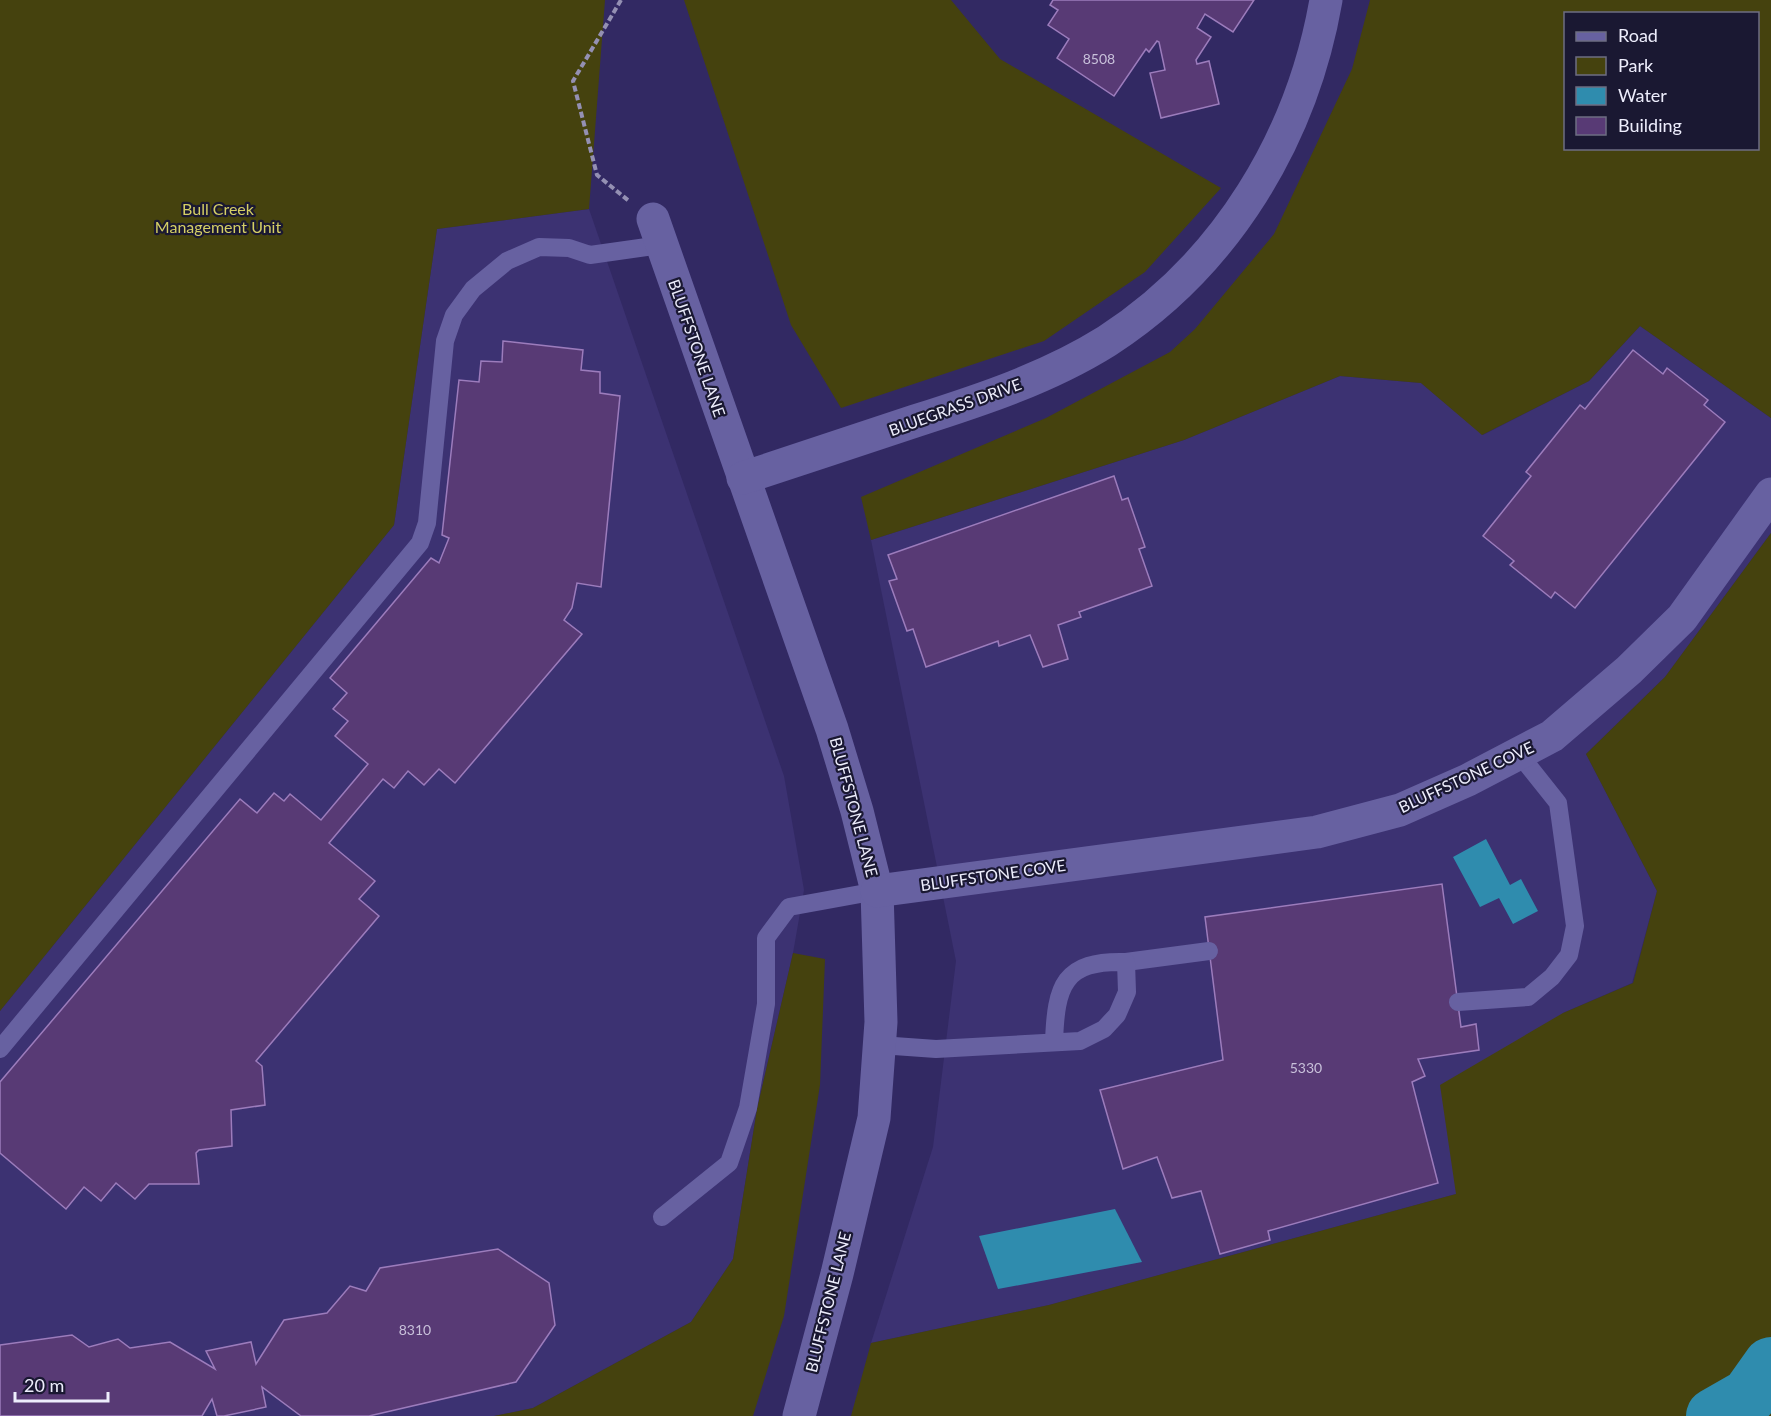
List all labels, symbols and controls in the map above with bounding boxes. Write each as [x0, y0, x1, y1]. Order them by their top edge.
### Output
legend [1564, 12, 1759, 150]
text: Road [1618, 24, 1658, 46]
house number: 8508 [1083, 50, 1115, 67]
text: Park [1618, 54, 1654, 76]
text: Water [1618, 84, 1667, 106]
text: Building [1618, 114, 1682, 136]
park label: Bull Creek Management Unit [155, 199, 281, 236]
street label: BLUFFSTONE LANE [665, 277, 730, 419]
street label: BLUEGRASS DRIVE [886, 374, 1024, 439]
street label: BLUFFSTONE LANE [827, 735, 882, 879]
street label: BLUFFSTONE COVE [1395, 737, 1536, 816]
street label: BLUFFSTONE COVE [919, 855, 1067, 894]
house number: 5330 [1290, 1059, 1322, 1076]
street label: BLUFFSTONE LANE [801, 1230, 854, 1374]
house number: 8310 [399, 1321, 431, 1338]
scale bar [15, 1365, 108, 1403]
text: 20 m [24, 1374, 64, 1396]

